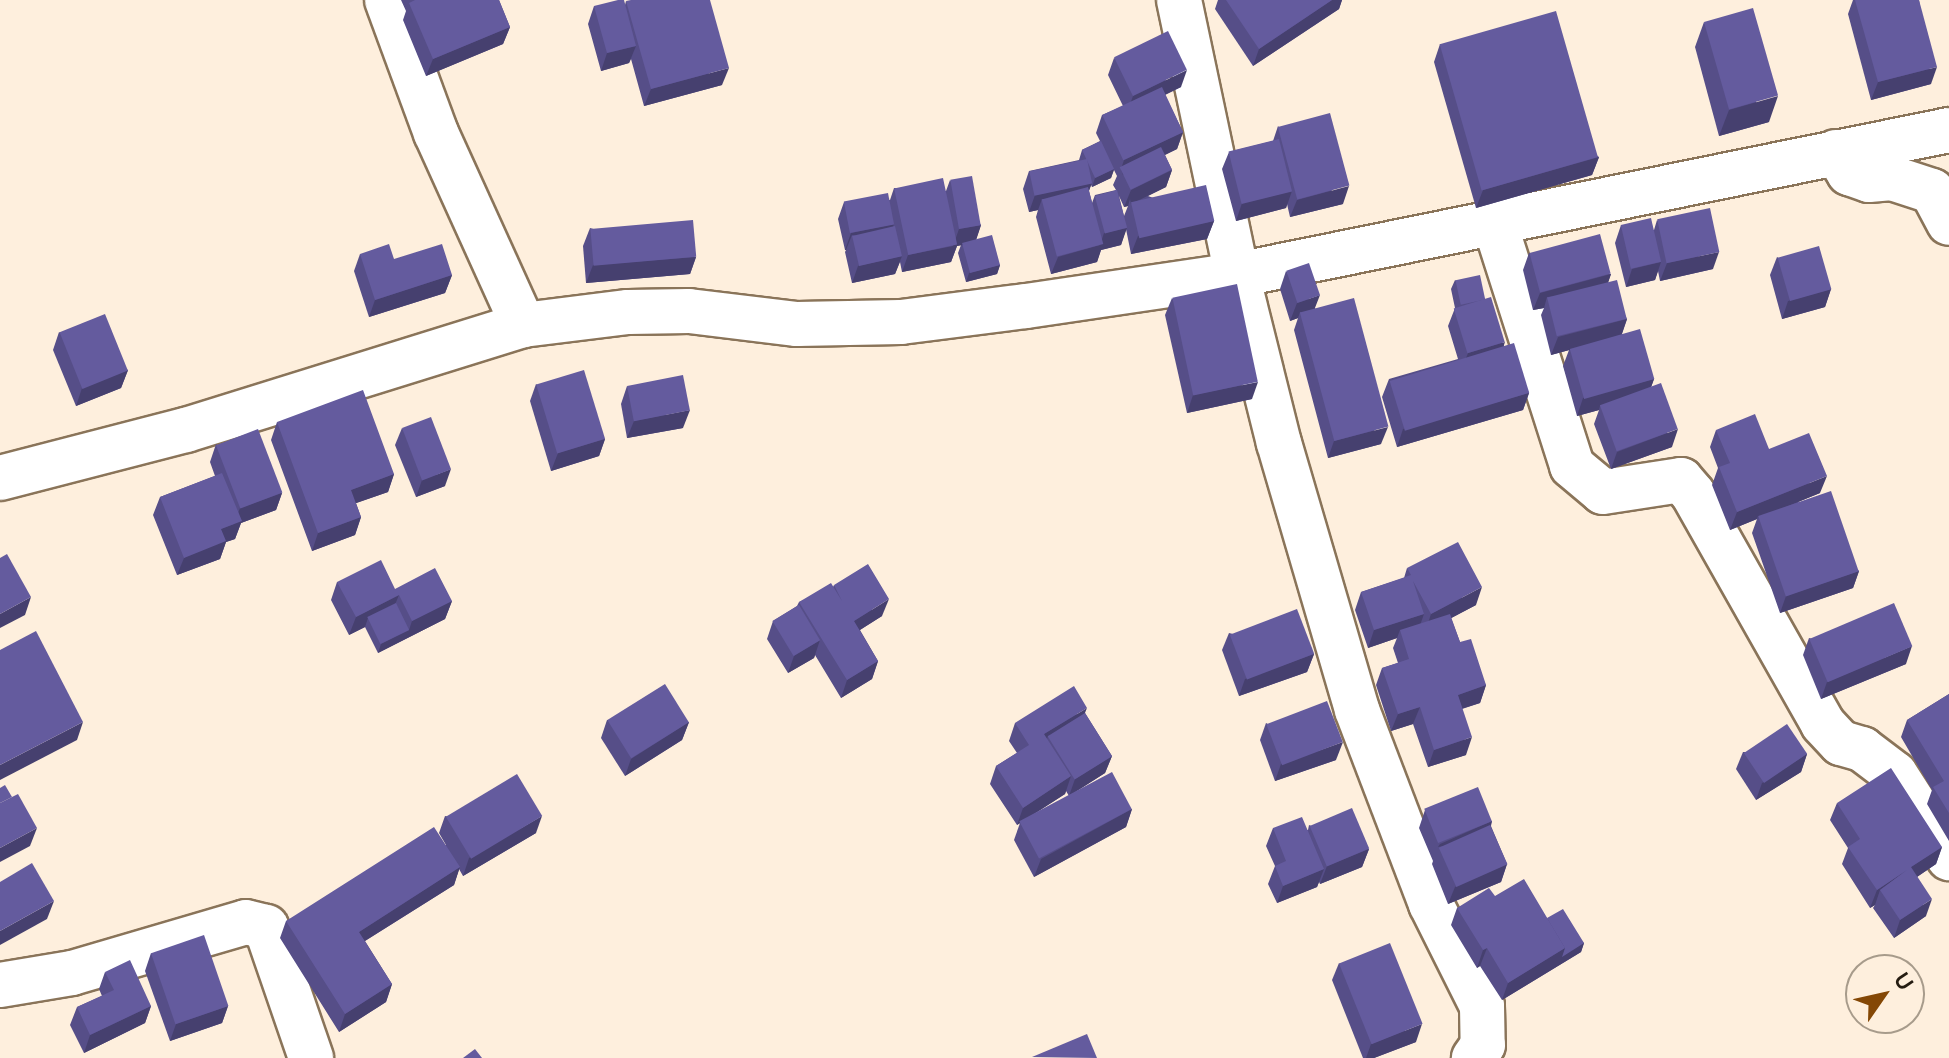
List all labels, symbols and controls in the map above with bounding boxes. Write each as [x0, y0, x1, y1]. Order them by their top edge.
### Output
north arrow [1845, 954, 1925, 1034]
text: U [1888, 967, 1919, 996]

